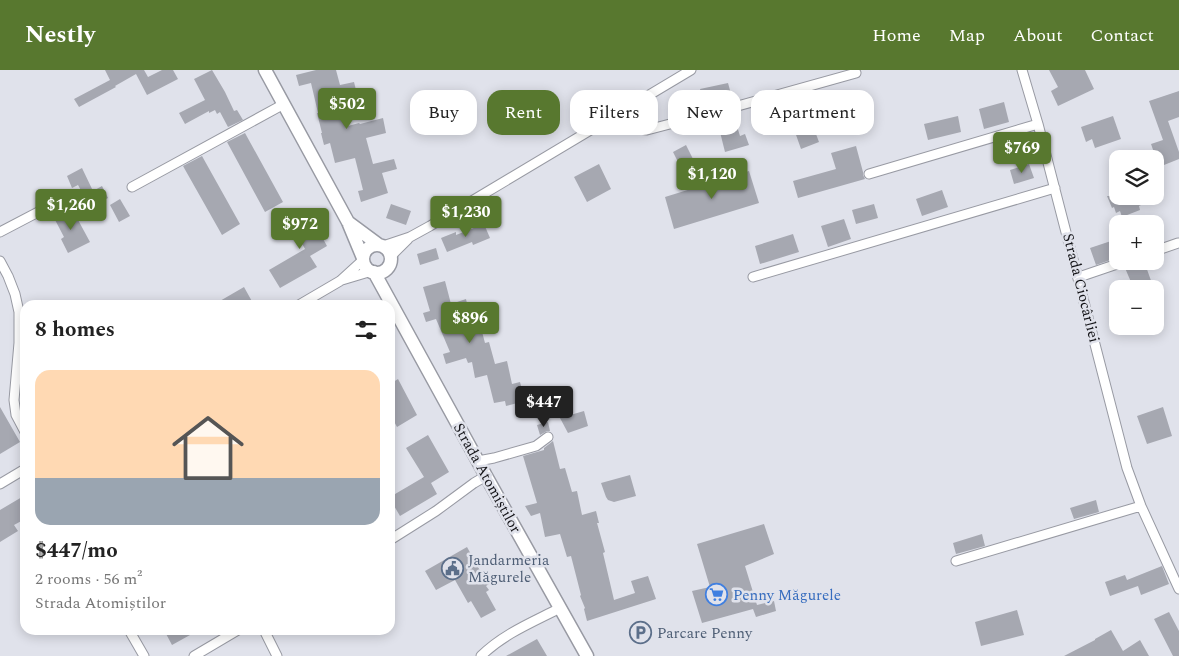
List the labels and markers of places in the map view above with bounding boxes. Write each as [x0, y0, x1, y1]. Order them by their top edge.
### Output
pin: $502 [317, 88, 377, 130]
pin: $769 [992, 132, 1052, 174]
pin: $1,120 [671, 158, 753, 200]
pin: $1,260 [30, 189, 112, 231]
pin: $1,230 [425, 196, 507, 238]
pin: $972 [270, 208, 330, 250]
pin: $896 [440, 302, 500, 344]
pin: $447 [514, 386, 574, 428]
place label: Jandarmeria Măgurele [468, 549, 550, 589]
public building icon: Jandarmeria Măgurele [440, 557, 464, 581]
supermarket icon: Penny Măgurele [705, 583, 729, 607]
place label: Penny Măgurele [733, 584, 841, 607]
parking icon: Parcare Penny [629, 621, 653, 645]
place label: Parcare Penny [657, 622, 753, 645]

